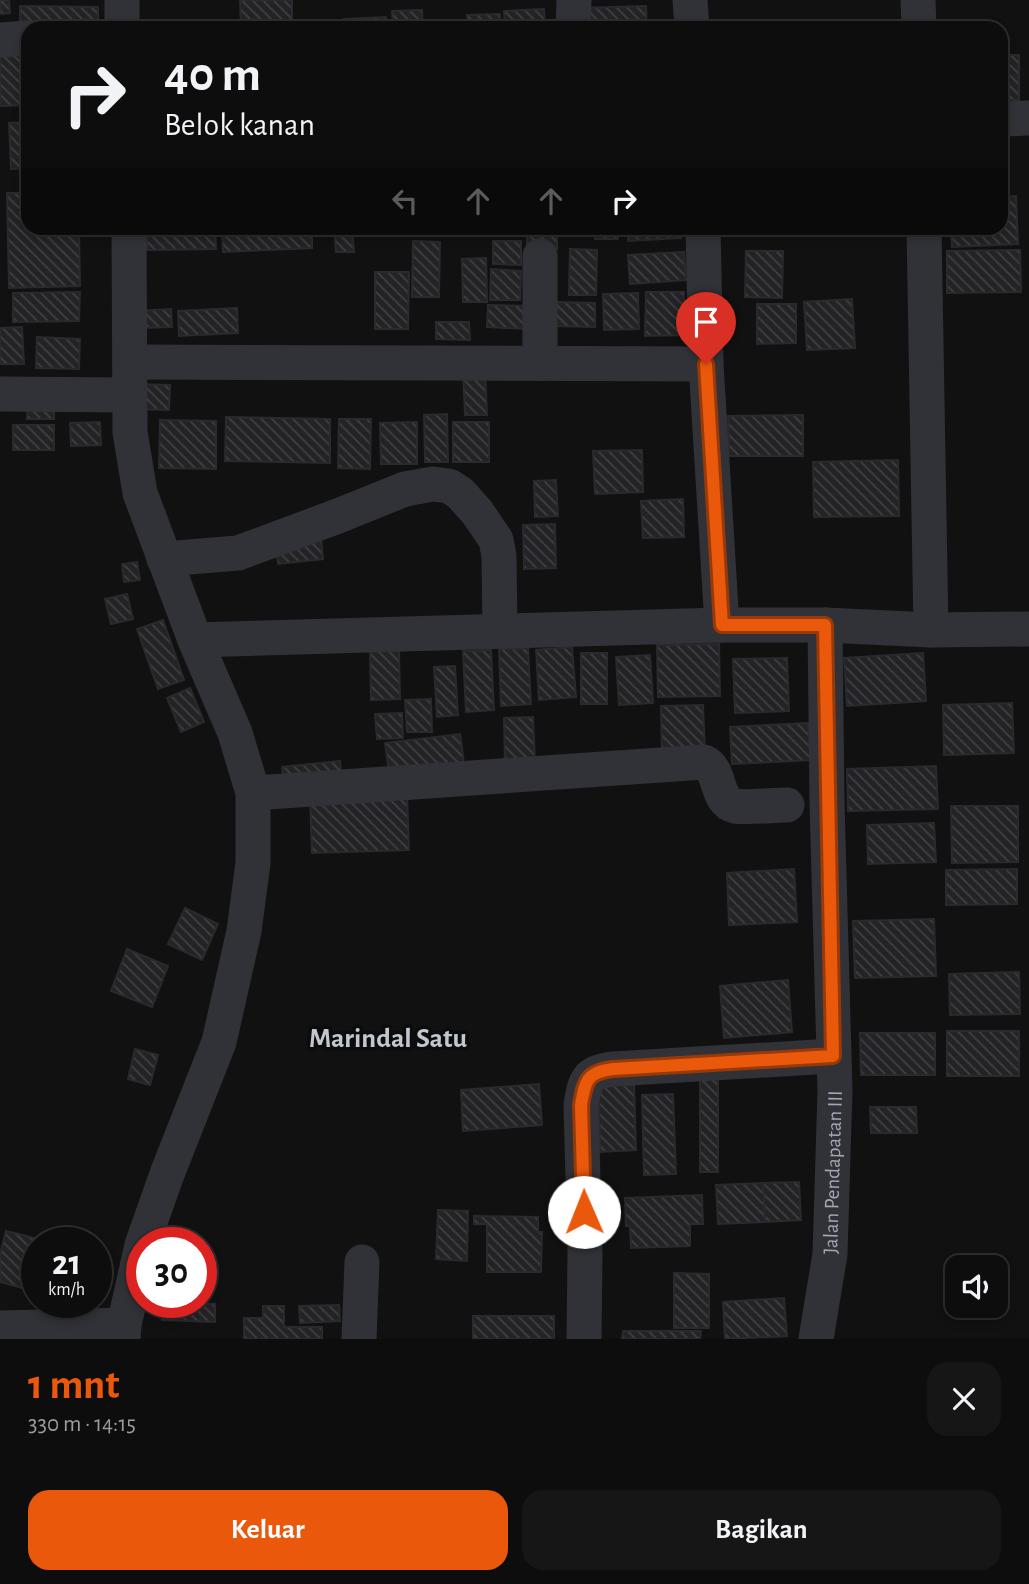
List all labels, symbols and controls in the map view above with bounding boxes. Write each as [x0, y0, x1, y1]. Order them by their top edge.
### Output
icon: right [49, 49, 140, 140]
text: 40 m [164, 51, 261, 100]
text: Belok kanan [164, 109, 315, 141]
icon: left [386, 182, 424, 220]
icon: ahead [459, 182, 497, 220]
icon: ahead [532, 182, 570, 220]
icon: right [605, 182, 643, 220]
pin [676, 292, 736, 364]
icon: arrive [687, 303, 725, 341]
district label: Marindal Satu [309, 1025, 467, 1053]
street label: Jalan Pendapatan III [820, 1090, 846, 1254]
position arrow [547, 1175, 621, 1249]
speed limit sign: 30 [126, 1227, 217, 1318]
text: 21 [52, 1246, 81, 1281]
map controls [945, 1255, 1008, 1318]
button: sound [945, 1255, 1008, 1318]
text: km/h [48, 1281, 85, 1299]
button: close [927, 1362, 1001, 1436]
text: 1 mnt [28, 1364, 120, 1406]
text: 330 m · 14:15 [28, 1413, 136, 1436]
button: Keluar [28, 1490, 508, 1570]
button: Bagikan [522, 1490, 1001, 1570]

